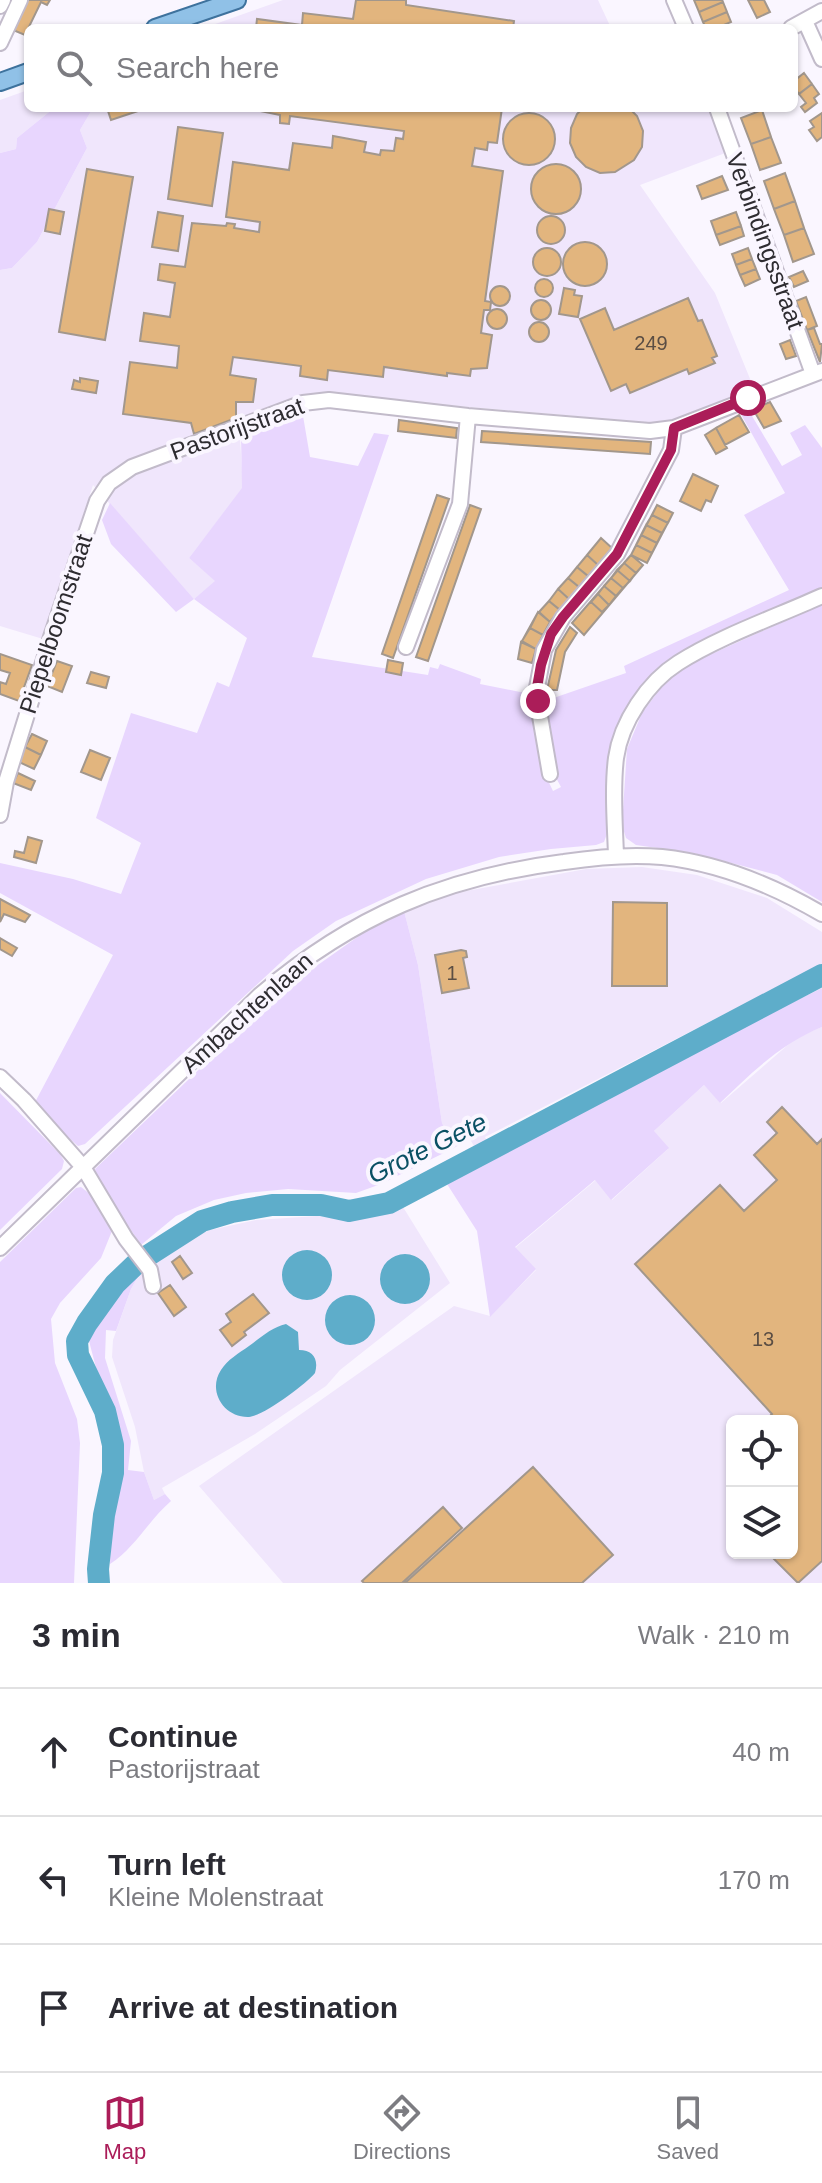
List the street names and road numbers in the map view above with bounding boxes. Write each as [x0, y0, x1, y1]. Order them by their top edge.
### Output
street label: Verbindingsstraat [721, 149, 810, 333]
street label: Pastorijstraat [166, 392, 308, 465]
street label: Piepelboomstraat [14, 531, 97, 717]
street label: Ambachtenlaan [176, 947, 318, 1078]

